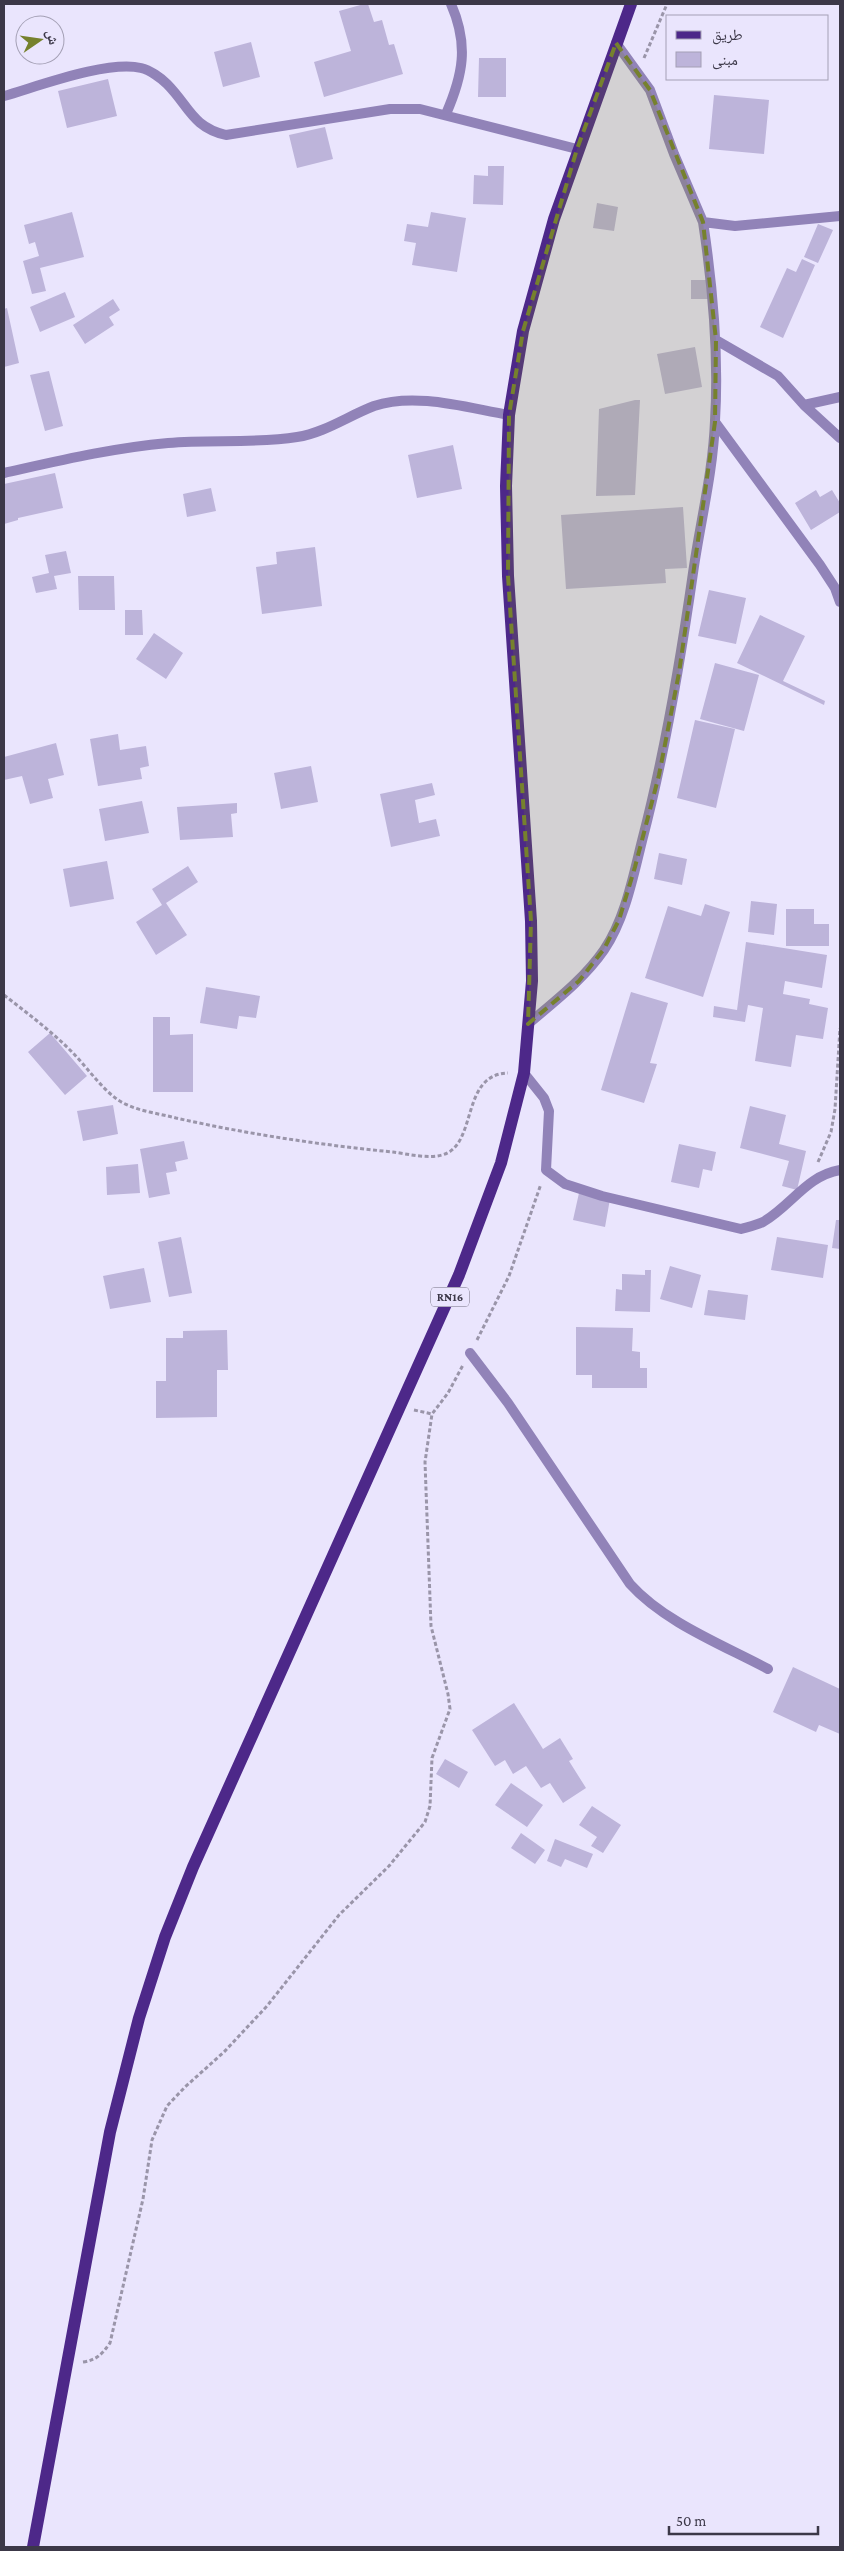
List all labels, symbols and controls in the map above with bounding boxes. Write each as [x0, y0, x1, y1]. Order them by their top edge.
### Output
north arrow [15, 15, 65, 65]
legend [666, 15, 829, 80]
text: طريق [712, 27, 743, 45]
text: ش [42, 28, 62, 46]
text: مبنى [712, 52, 738, 70]
road number: RN16 [431, 1288, 469, 1306]
scale bar [669, 2504, 818, 2536]
text: 50 m [676, 2513, 706, 2529]

